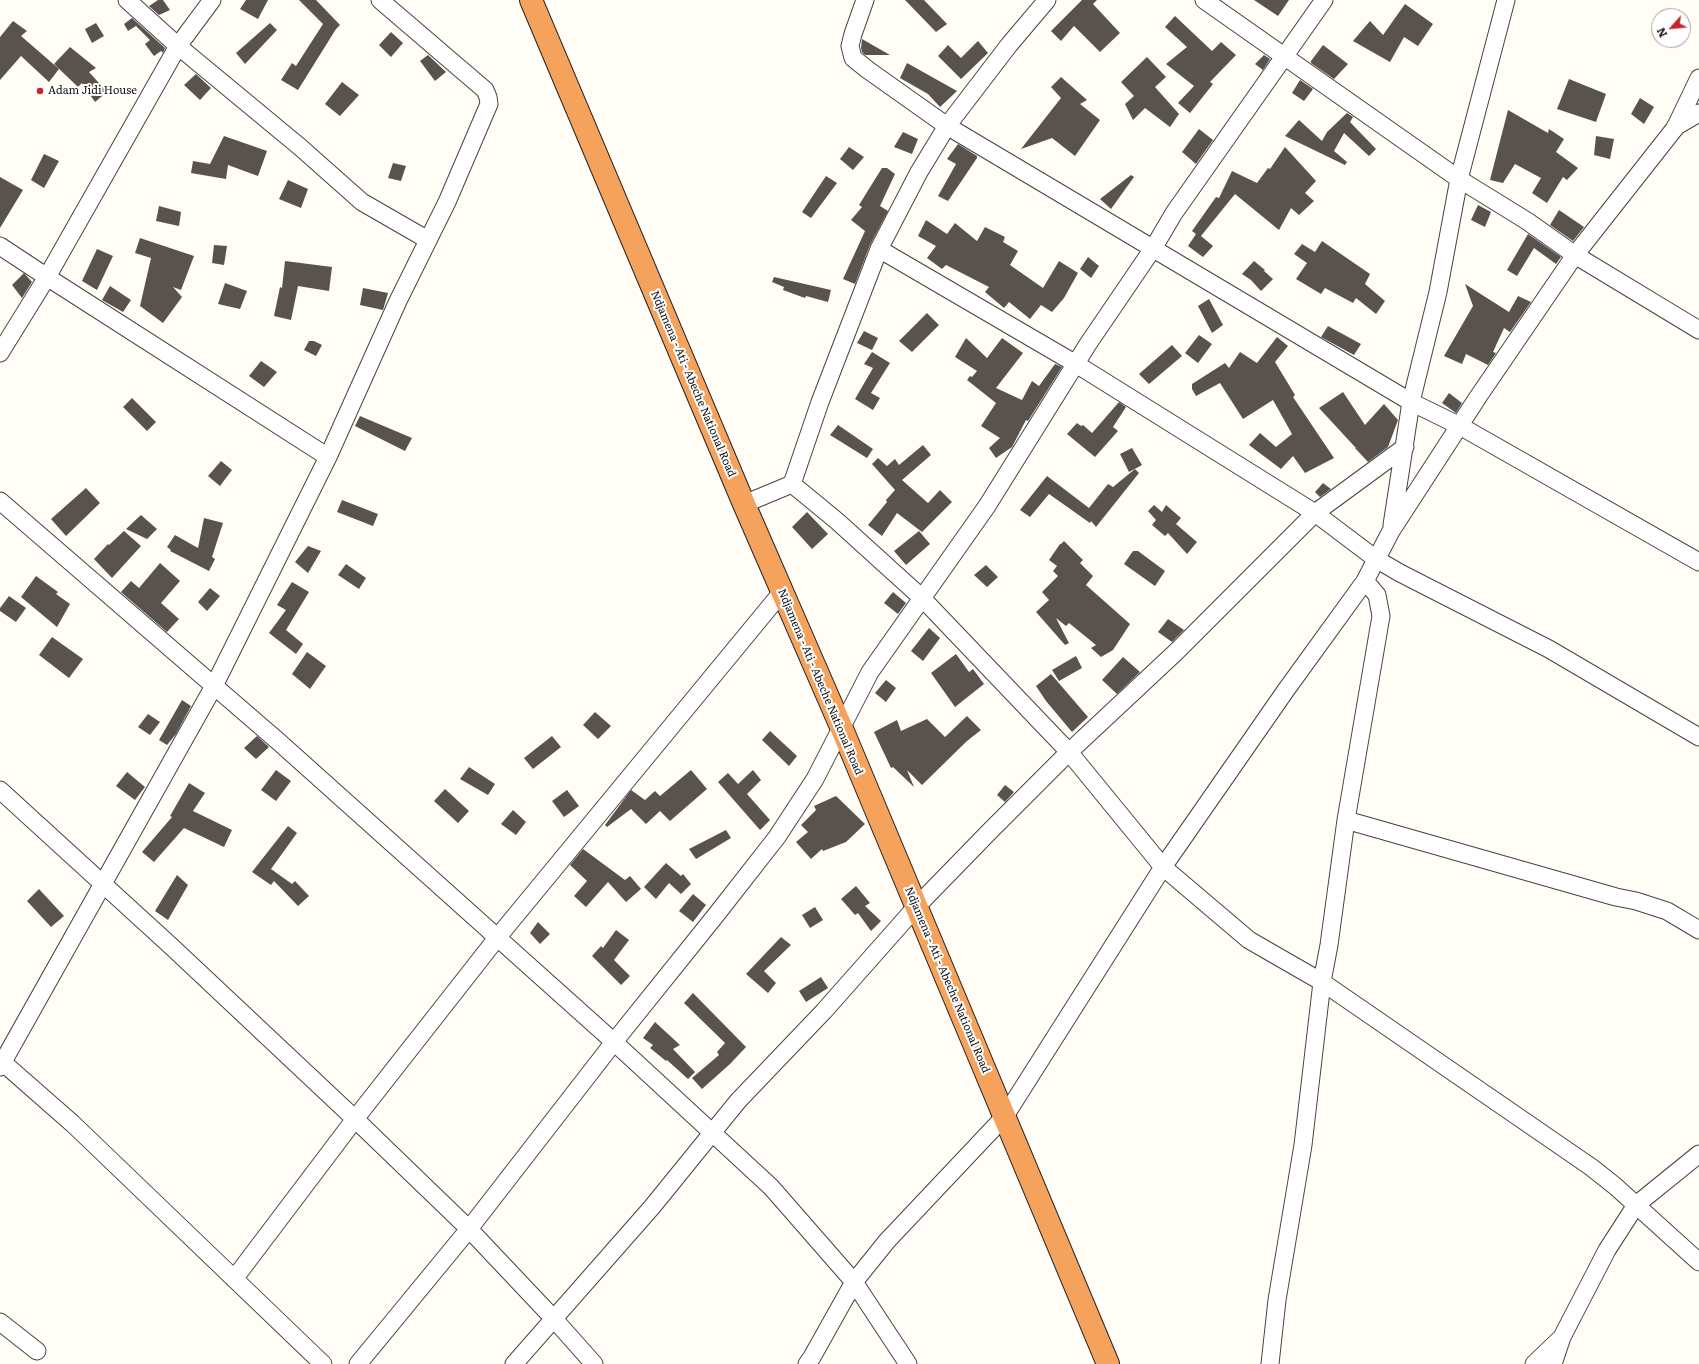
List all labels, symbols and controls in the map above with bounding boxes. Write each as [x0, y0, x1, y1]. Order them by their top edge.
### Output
north arrow [1651, 8, 1691, 48]
text: N [1652, 25, 1670, 41]
place label: Adam Jidi House [48, 84, 137, 98]
marker: Adam Jidi House [35, 86, 45, 96]
street label: Ndjamena - Ati - Abeche National Road [648, 289, 738, 479]
street label: Ndjamena - Ati - Abeche National Road [775, 587, 865, 777]
street label: Ndjamena - Ati - Abeche National Road [902, 885, 992, 1075]

